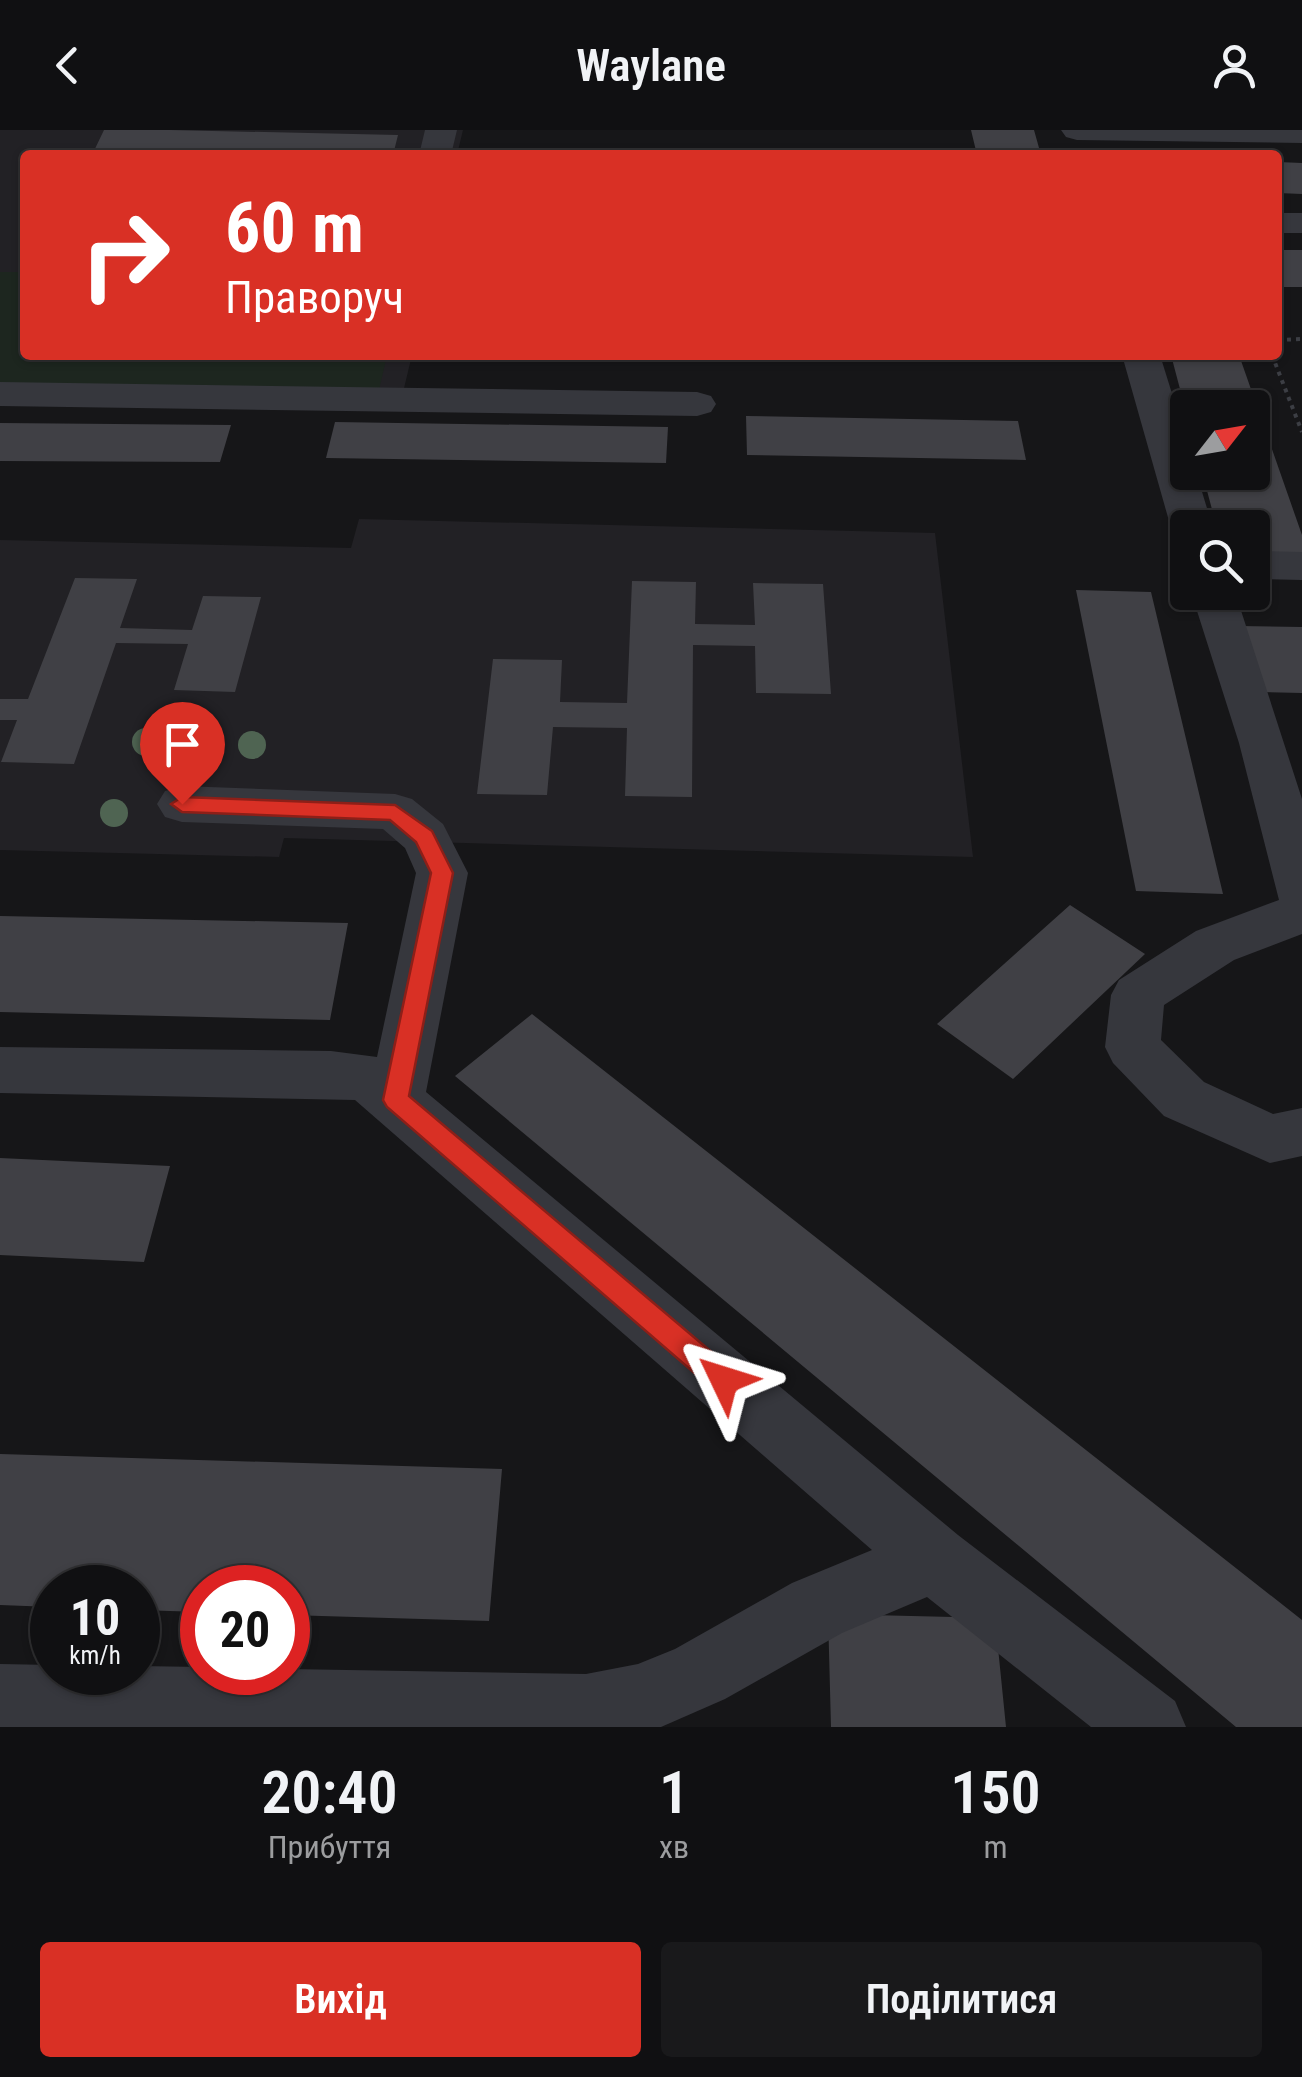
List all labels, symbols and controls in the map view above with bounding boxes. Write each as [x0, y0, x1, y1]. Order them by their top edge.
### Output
icon: back [40, 38, 95, 93]
icon: person [1207, 38, 1262, 93]
text: Waylane [576, 39, 726, 92]
text: 60 m [225, 187, 364, 269]
icon: right [60, 190, 190, 320]
text: Праворуч [225, 271, 404, 324]
north arrow [1170, 390, 1270, 490]
map controls [1170, 390, 1270, 610]
button: search [1170, 510, 1270, 610]
pin [140, 702, 225, 805]
icon: arrive [155, 717, 210, 772]
position arrow [672, 1328, 776, 1432]
speed limit sign: 20 [180, 1565, 310, 1695]
text: 10 [70, 1589, 120, 1647]
text: km/h [69, 1641, 121, 1670]
text: 20:40 [261, 1757, 398, 1828]
text: 1 [659, 1757, 689, 1828]
text: 150 [950, 1757, 1041, 1828]
text: Прибуття [268, 1828, 391, 1866]
text: хв [659, 1828, 689, 1866]
text: m [983, 1828, 1008, 1866]
button: Вихід [40, 1942, 641, 2057]
button: Поділитися [661, 1942, 1262, 2057]

